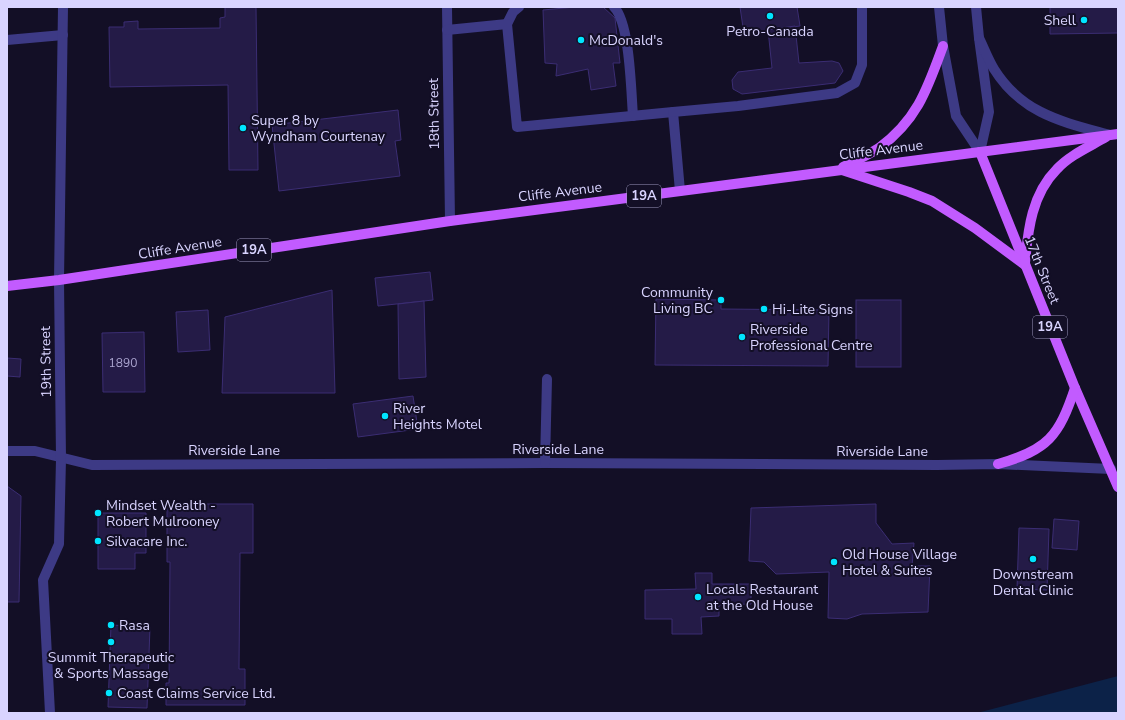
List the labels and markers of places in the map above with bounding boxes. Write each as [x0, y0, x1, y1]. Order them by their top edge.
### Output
marker: Petro-Canada [765, 11, 775, 21]
place label: Shell [1044, 11, 1077, 30]
marker: Shell [1079, 15, 1089, 25]
place label: Petro-Canada [726, 22, 814, 41]
place label: McDonald's [589, 31, 663, 50]
marker: McDonald's [576, 35, 586, 45]
place label: Super 8 by Wyndham Courtenay [251, 111, 386, 146]
marker: Super 8 by Wyndham Courtenay [238, 123, 248, 133]
place label: Community Living BC [641, 283, 714, 318]
marker: Community Living BC [716, 295, 726, 305]
place label: Hi-Lite Signs [772, 300, 854, 319]
marker: Hi-Lite Signs [759, 304, 769, 314]
place label: Riverside Professional Centre [750, 320, 873, 355]
marker: Riverside Professional Centre [737, 332, 747, 342]
place label: River Heights Motel [393, 399, 483, 434]
marker: River Heights Motel [380, 411, 390, 421]
place label: Mindset Wealth - Robert Mulrooney [106, 496, 220, 531]
marker: Mindset Wealth - Robert Mulrooney [93, 508, 103, 518]
place label: Silvacare Inc. [106, 532, 188, 551]
marker: Silvacare Inc. [93, 536, 103, 546]
place label: Old House Village Hotel & Suites [842, 545, 957, 580]
marker: Downstream Dental Clinic [1028, 554, 1038, 564]
marker: Old House Village Hotel & Suites [829, 557, 839, 567]
place label: Downstream Dental Clinic [992, 565, 1074, 600]
place label: Locals Restaurant at the Old House [706, 580, 818, 615]
marker: Locals Restaurant at the Old House [693, 592, 703, 602]
place label: Rasa [119, 616, 150, 635]
marker: Rasa [106, 620, 116, 630]
marker: Summit Therapeutic & Sports Massage [106, 637, 116, 647]
place label: Summit Therapeutic & Sports Massage [48, 648, 175, 683]
place label: Coast Claims Service Ltd. [117, 684, 276, 703]
marker: Coast Claims Service Ltd. [104, 688, 114, 698]

